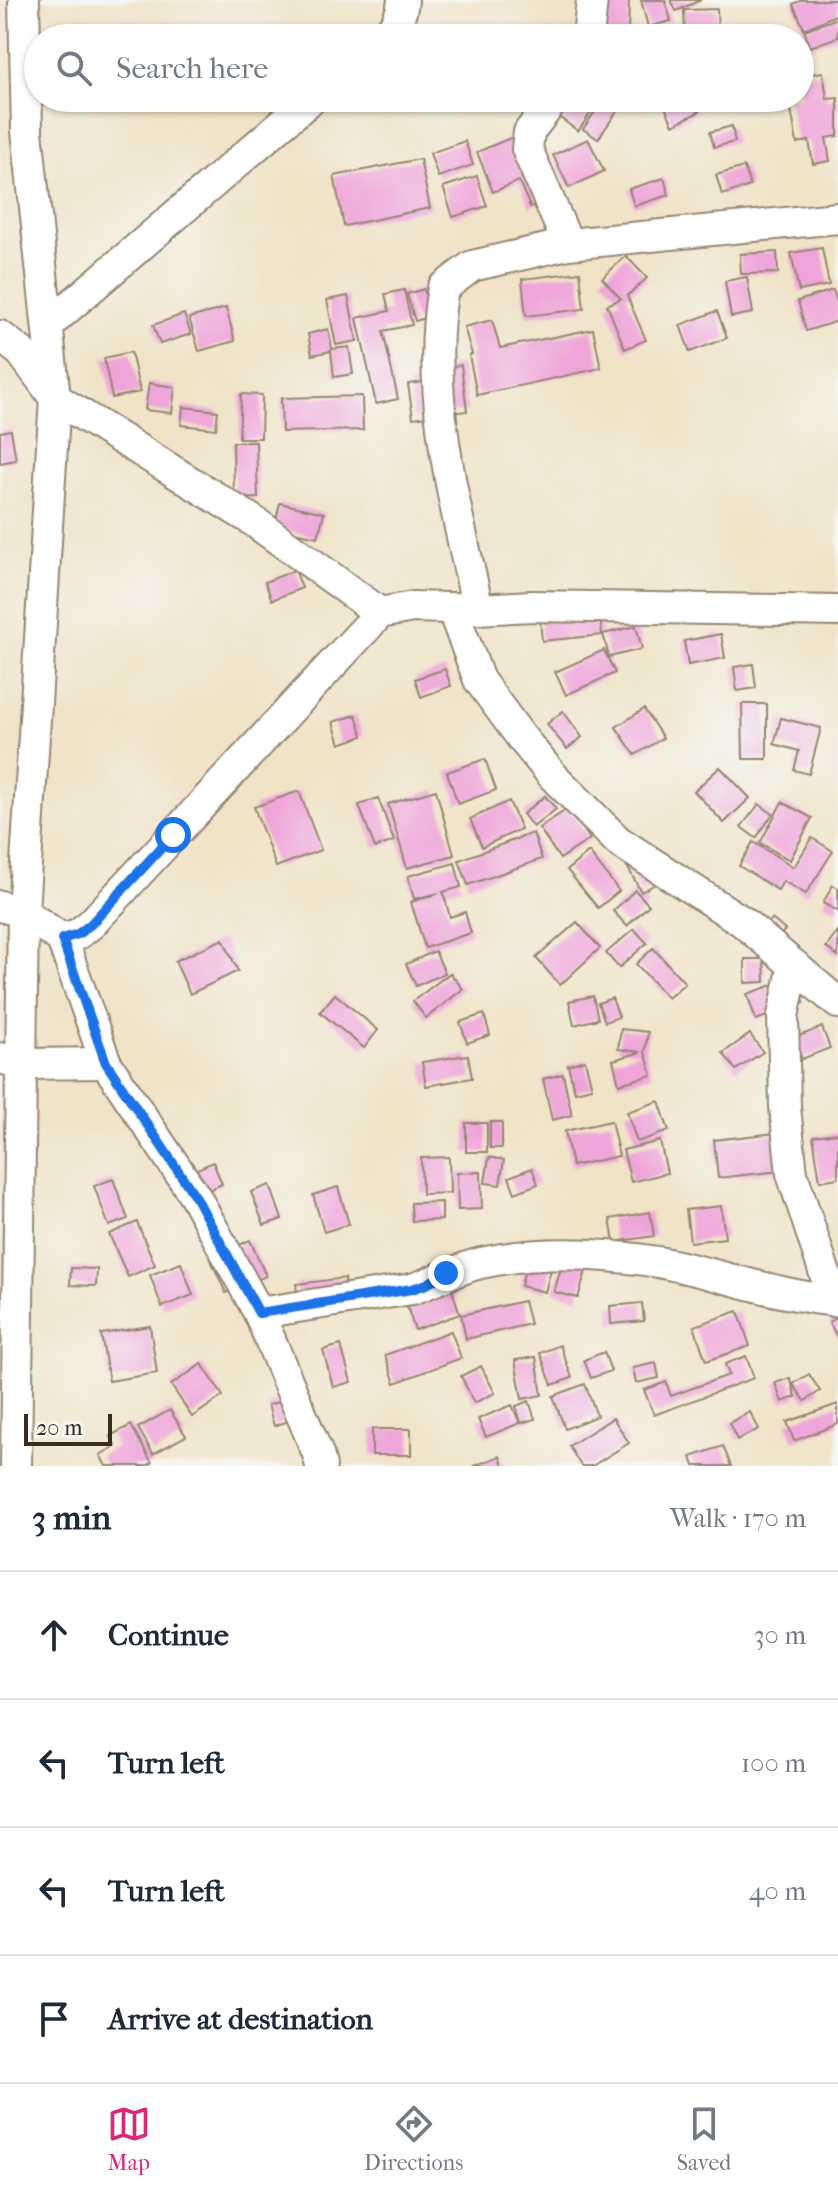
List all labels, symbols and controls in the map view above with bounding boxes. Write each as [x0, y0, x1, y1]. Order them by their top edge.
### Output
search box [24, 24, 814, 112]
icon: search [52, 46, 96, 90]
text: Search here [116, 51, 268, 86]
route start [155, 817, 191, 853]
route end [428, 1255, 464, 1291]
scale bar [24, 1410, 112, 1446]
text: 20 m [36, 1415, 82, 1441]
text: 3 min [32, 1498, 111, 1538]
text: Walk · 170 m [670, 1503, 806, 1534]
icon: ahead [32, 1613, 76, 1657]
text: Continue [108, 1618, 229, 1653]
text: 30 m [754, 1620, 806, 1651]
icon: left [32, 1741, 76, 1785]
text: Turn left [108, 1746, 225, 1781]
text: 100 m [741, 1748, 806, 1779]
icon: left [32, 1869, 76, 1913]
text: Turn left [108, 1874, 225, 1909]
text: 40 m [749, 1876, 806, 1907]
icon: arrive [32, 1997, 76, 2041]
text: Arrive at destination [108, 2002, 373, 2037]
tab: Map [107, 2102, 151, 2176]
tab: Directions [364, 2102, 463, 2176]
tab: Saved [677, 2102, 731, 2176]

